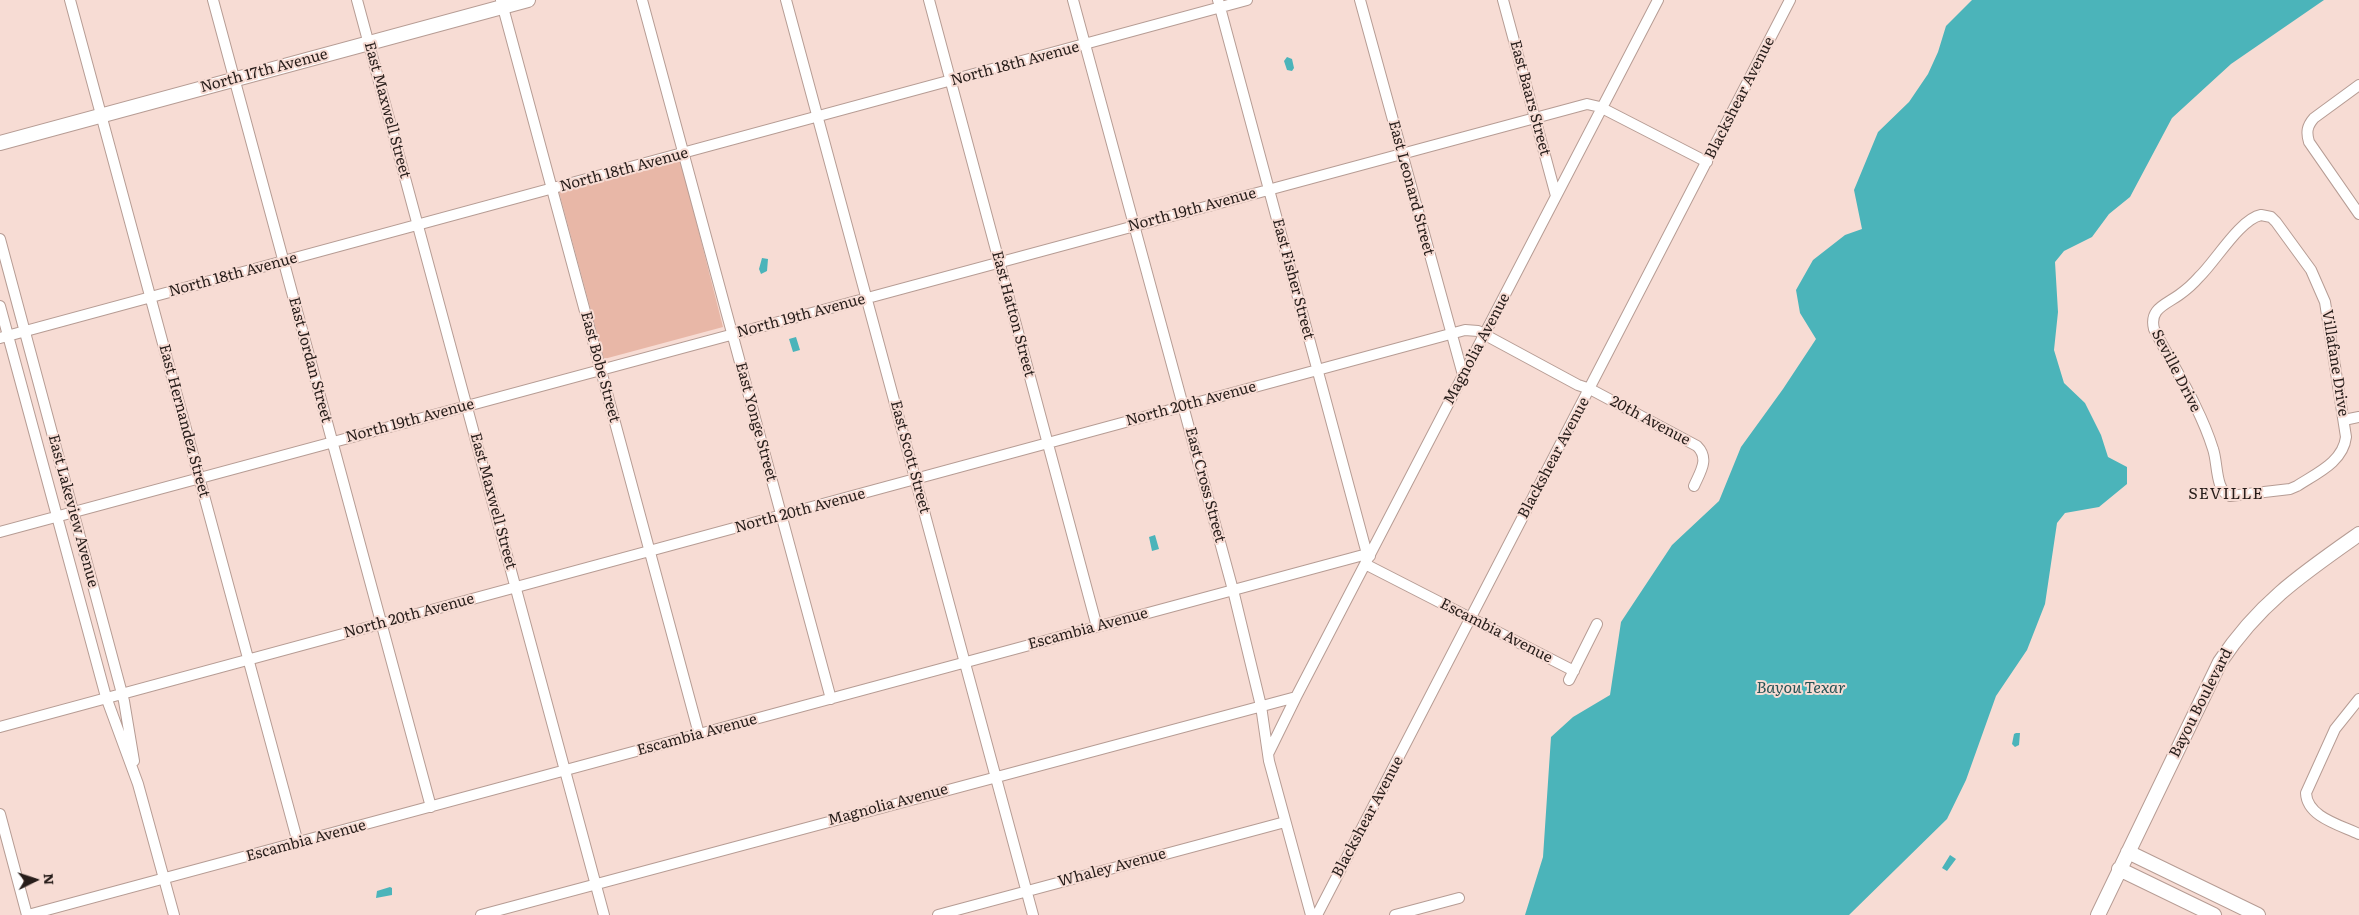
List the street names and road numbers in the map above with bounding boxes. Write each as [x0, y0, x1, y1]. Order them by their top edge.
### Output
street label: Blackshear Avenue [1701, 34, 1779, 162]
street label: North 18th Avenue [949, 38, 1081, 90]
street label: East Baars Street [1506, 38, 1554, 158]
street label: East Maxwell Street [360, 40, 414, 180]
street label: North 17th Avenue [198, 45, 330, 97]
street label: East Leonard Street [1384, 119, 1438, 257]
street label: North 18th Avenue [558, 144, 690, 196]
street label: North 19th Avenue [1126, 184, 1258, 236]
street label: East Fisher Street [1268, 216, 1318, 342]
street label: North 18th Avenue [167, 249, 299, 301]
street label: East Hatton Street [987, 249, 1039, 379]
street label: North 19th Avenue [735, 290, 867, 342]
street label: Magnolia Avenue [1440, 290, 1514, 408]
street label: East Jordan Street [285, 295, 335, 425]
street label: Villafane Drive [2318, 308, 2352, 418]
street label: East Bobe Street [577, 310, 623, 424]
street label: Seville Drive [2147, 327, 2205, 415]
street label: East Hernandez Street [155, 342, 213, 500]
street label: East Yonge Street [731, 360, 781, 484]
street label: North 20th Avenue [1124, 378, 1258, 430]
street label: 20th Avenue [1607, 392, 1693, 450]
street label: Blackshear Avenue [1514, 394, 1594, 522]
street label: North 19th Avenue [344, 395, 476, 447]
street label: East Scott Street [886, 399, 934, 515]
street label: East Cross Street [1181, 425, 1229, 545]
street label: East Maxwell Street [466, 431, 520, 571]
street label: East Lakeview Avenue [44, 433, 102, 589]
street label: North 20th Avenue [733, 485, 867, 537]
street label: North 20th Avenue [342, 590, 476, 642]
street label: Escambia Avenue [1437, 595, 1555, 667]
street label: Escambia Avenue [1026, 604, 1150, 654]
street label: Bayou Boulevard [2166, 645, 2236, 761]
street label: Escambia Avenue [635, 710, 759, 760]
street label: Blackshear Avenue [1328, 753, 1408, 881]
street label: Magnolia Avenue [826, 780, 950, 830]
street label: Escambia Avenue [244, 816, 368, 866]
street label: Whaley Avenue [1056, 845, 1168, 891]

